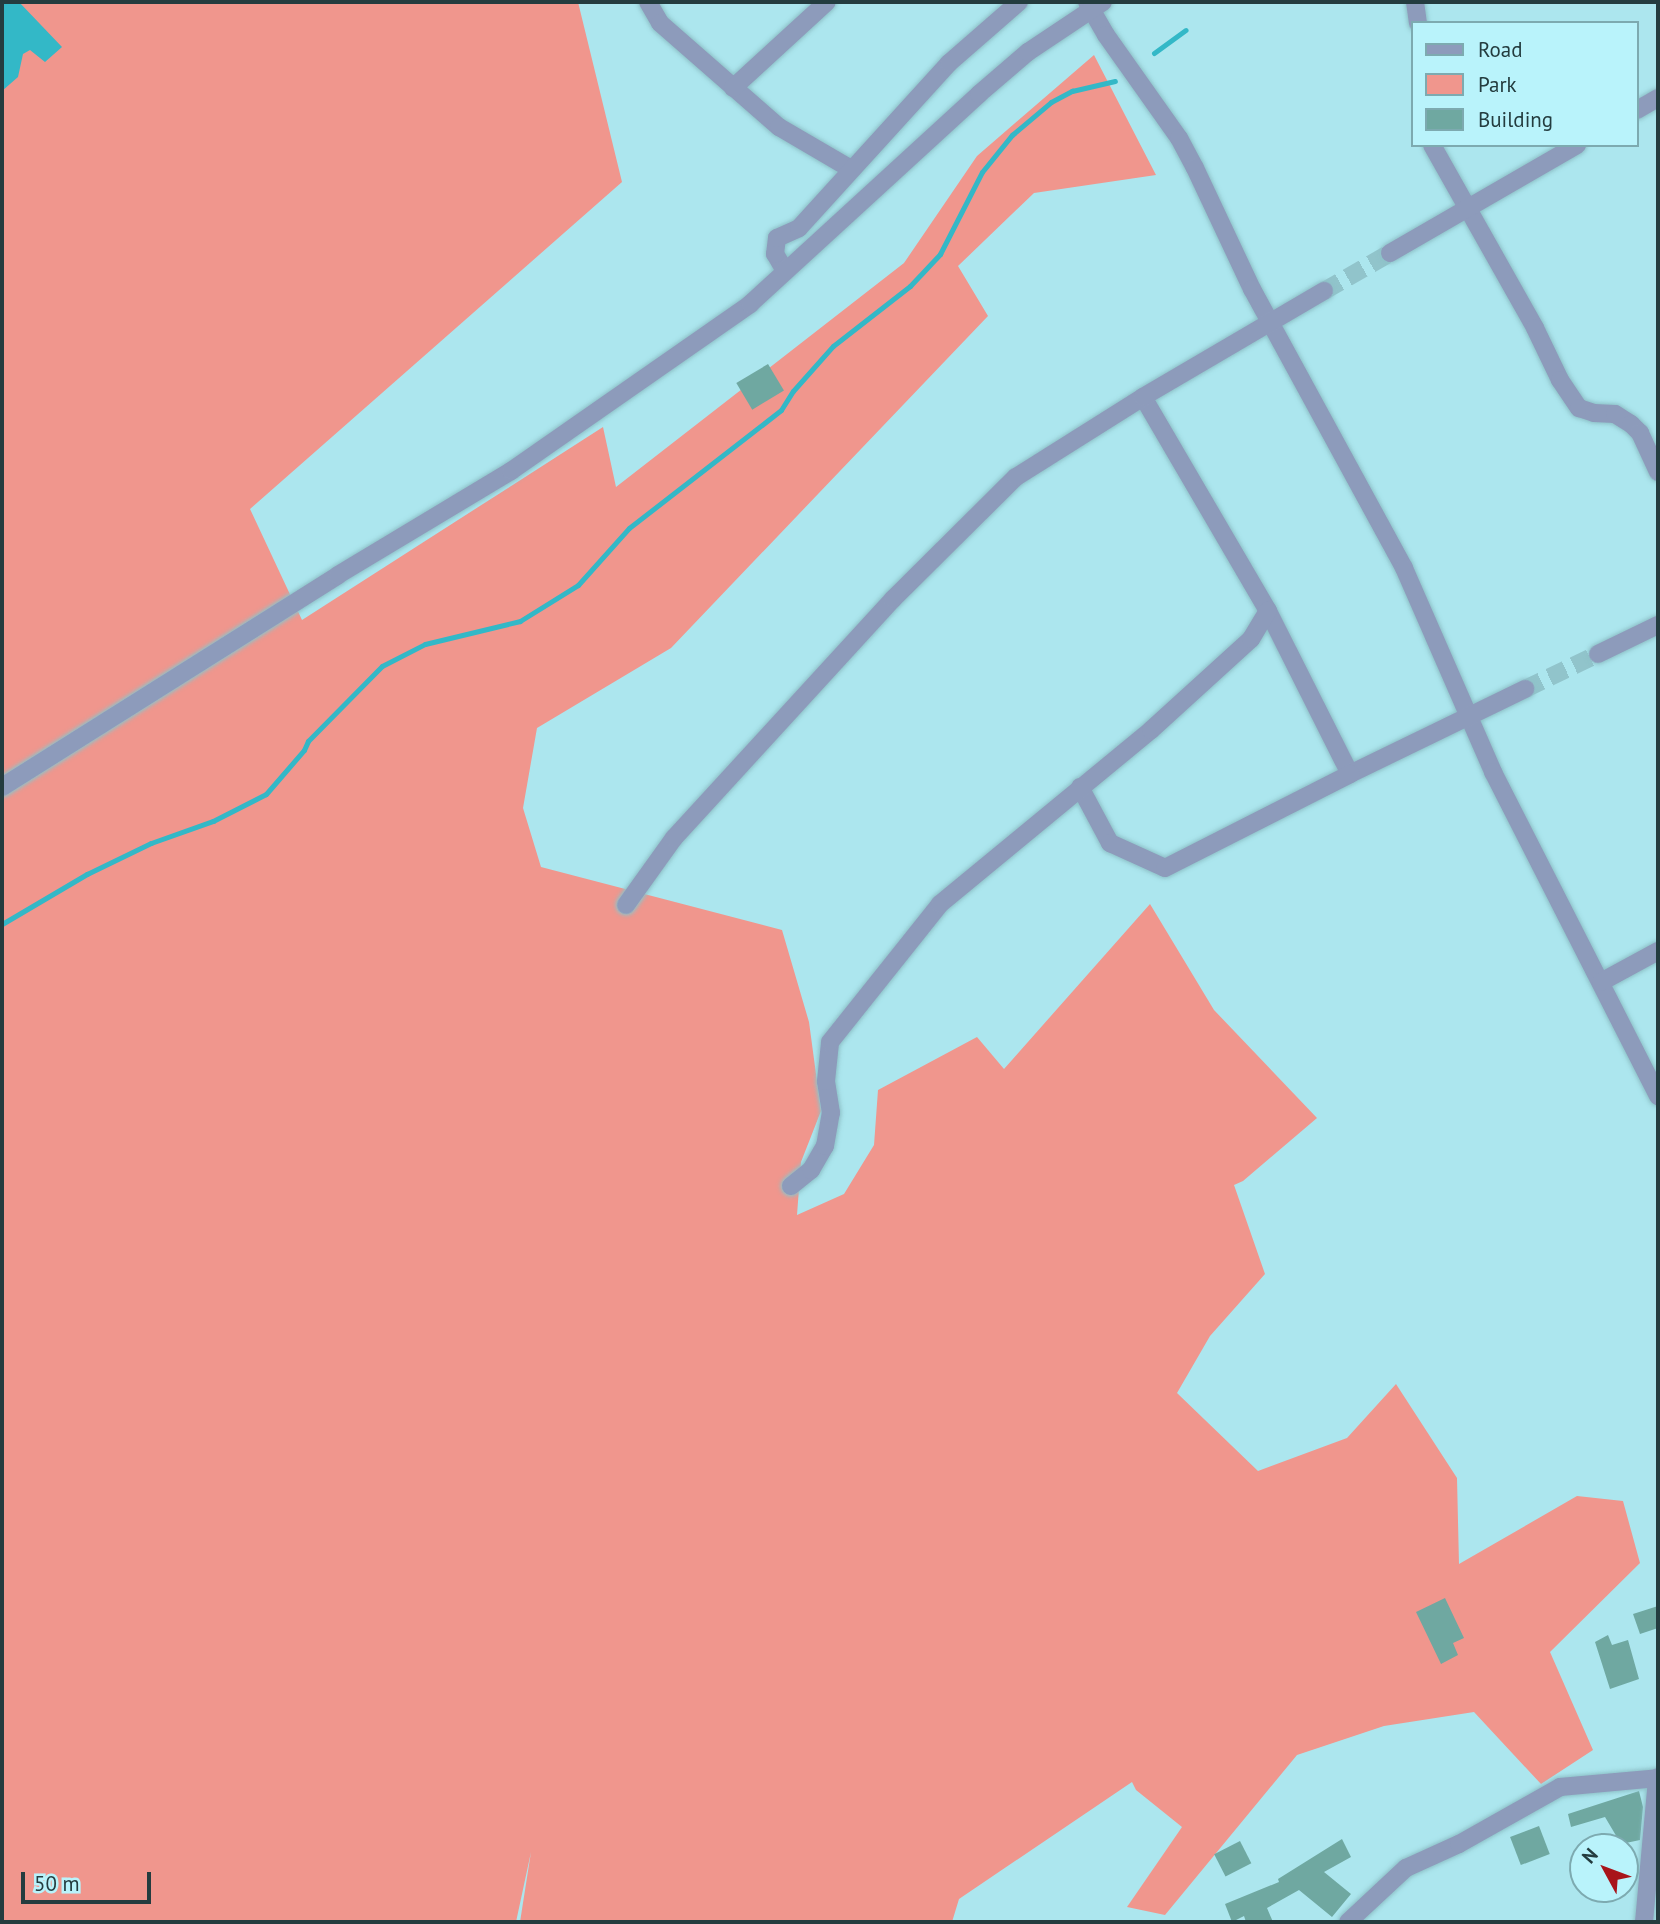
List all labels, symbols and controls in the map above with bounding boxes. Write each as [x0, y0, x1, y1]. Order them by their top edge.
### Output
legend [1412, 21, 1639, 147]
text: Road [1478, 36, 1522, 63]
text: Park [1478, 71, 1517, 98]
text: Building [1478, 106, 1553, 133]
north arrow [1569, 1833, 1639, 1903]
text: N [1577, 1843, 1603, 1868]
scale bar [24, 1857, 154, 1901]
text: 50 m [34, 1870, 80, 1897]

